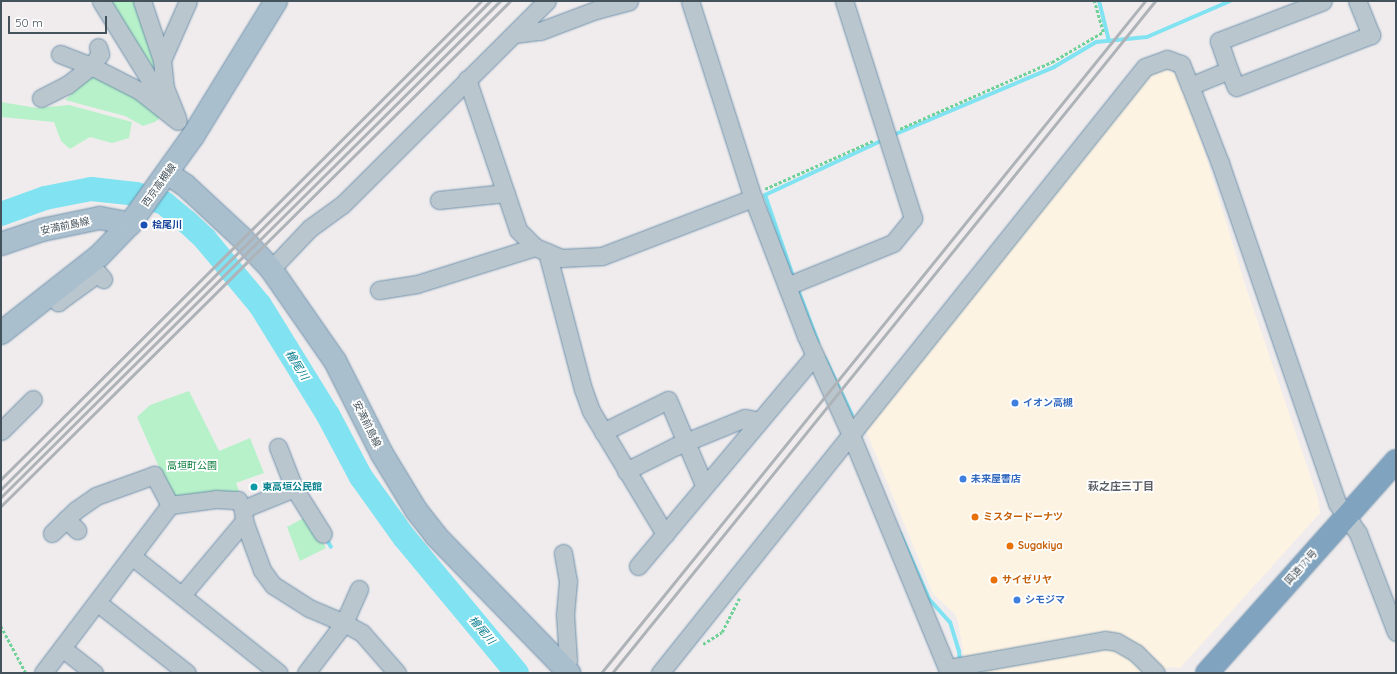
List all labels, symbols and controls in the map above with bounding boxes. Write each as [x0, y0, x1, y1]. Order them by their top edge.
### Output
scale bar [10, 8, 109, 34]
text: 50 m [15, 15, 43, 30]
street label: 西京高槻線 [139, 161, 179, 209]
street label: 安満前島線 [39, 215, 91, 237]
place label: 桧尾川 [152, 219, 182, 231]
marker: 桧尾川 [139, 220, 149, 230]
water label: 檜尾川 [283, 348, 311, 382]
place label: イオン高槻 [1023, 397, 1073, 409]
marker: イオン高槻 [1010, 398, 1020, 408]
street label: 安満前島線 [351, 399, 383, 449]
park label: 高垣町公園 [167, 460, 217, 472]
place label: 未来屋書店 [971, 473, 1021, 485]
marker: 未来屋書店 [958, 474, 968, 484]
district label: 萩之庄三丁目 [1088, 479, 1154, 493]
place label: 東高垣公民館 [262, 481, 322, 493]
marker: 東高垣公民館 [249, 482, 259, 492]
place label: ミスタードーナツ [983, 511, 1063, 523]
marker: ミスタードーナツ [970, 512, 980, 522]
place label: Sugakiya [1018, 540, 1063, 552]
marker: Sugakiya [1005, 541, 1015, 551]
street label: 国道171号 [1282, 547, 1320, 587]
place label: サイゼリヤ [1002, 574, 1052, 586]
marker: サイゼリヤ [989, 575, 999, 585]
place label: シモジマ [1025, 594, 1065, 606]
marker: シモジマ [1012, 595, 1022, 605]
water label: 檜尾川 [466, 613, 498, 647]

